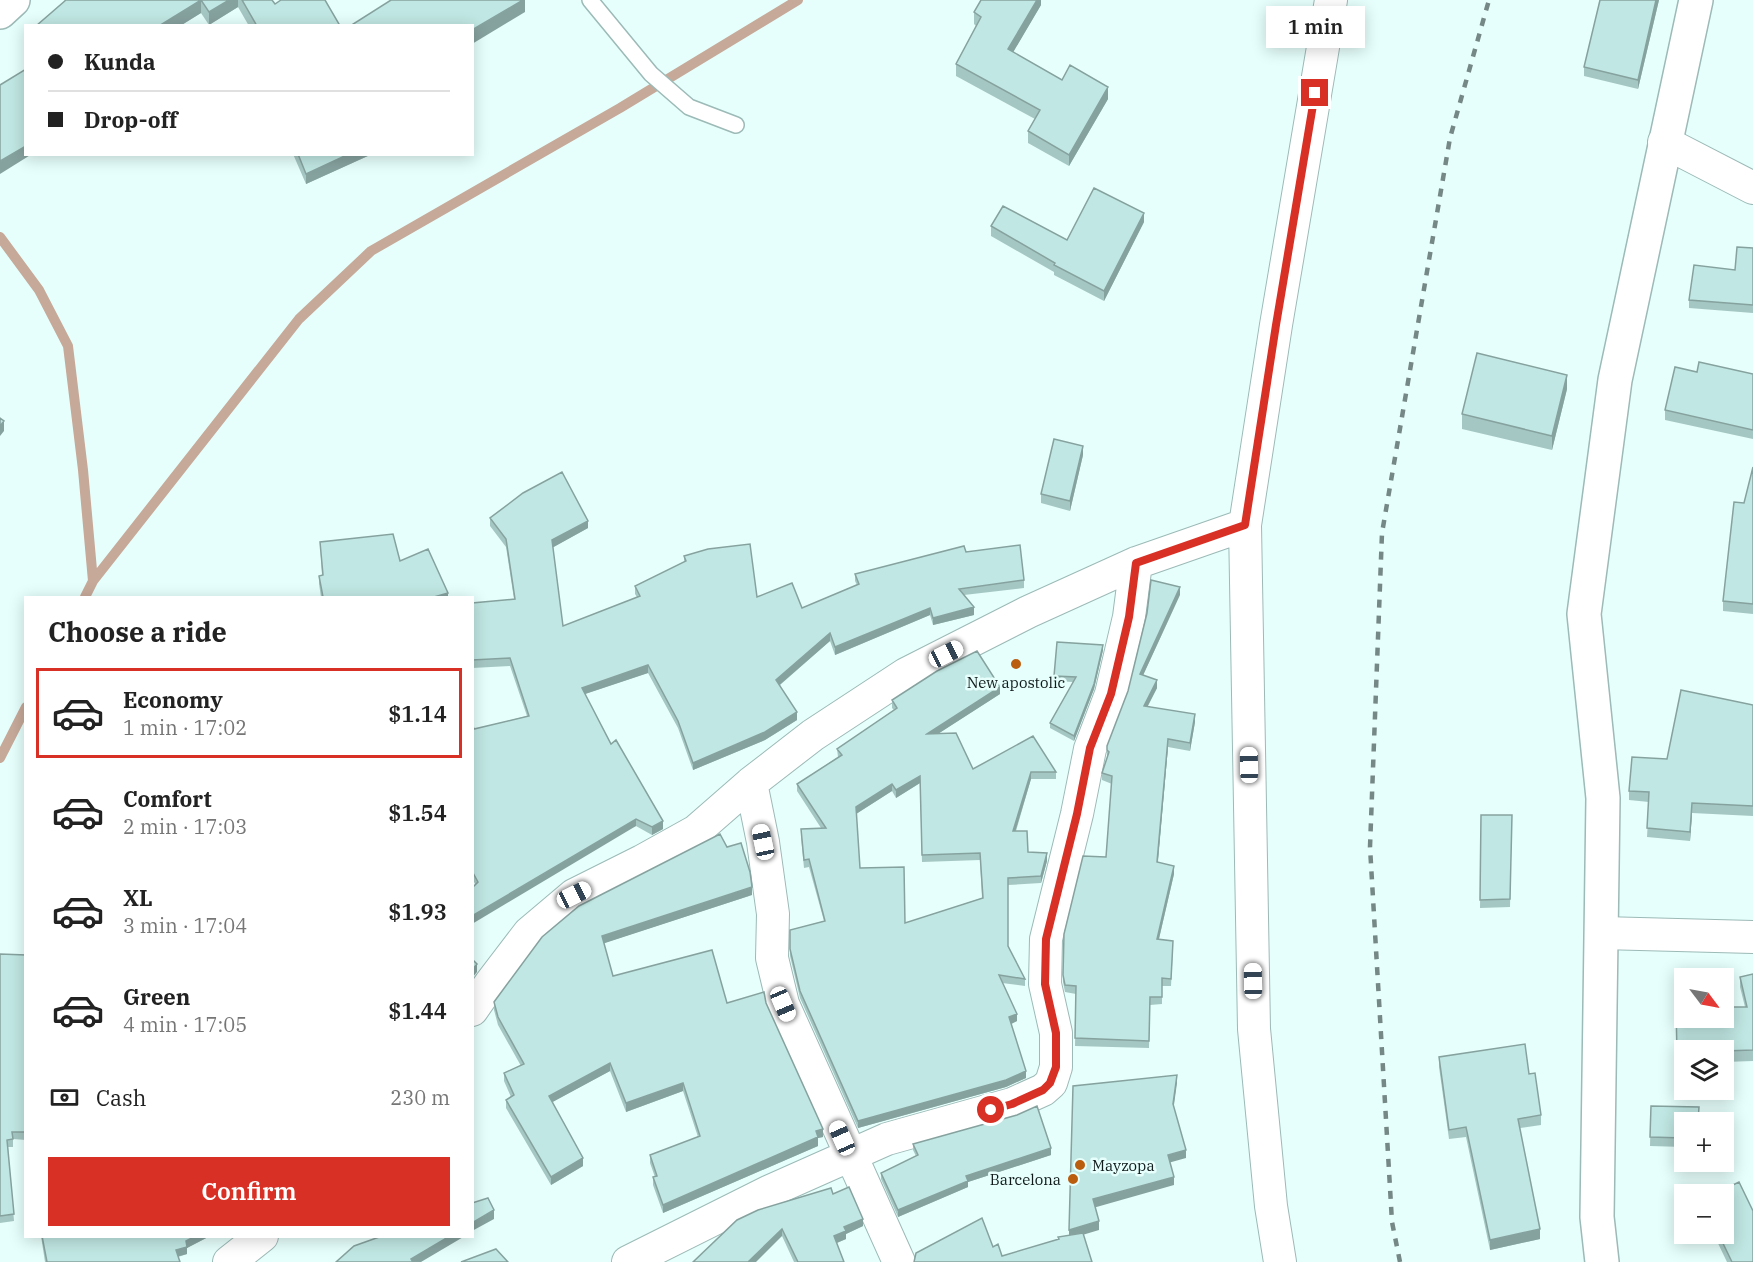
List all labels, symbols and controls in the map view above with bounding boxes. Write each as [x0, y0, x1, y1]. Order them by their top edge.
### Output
callout: 1 min [1266, 6, 1364, 48]
text: 1 min [1288, 13, 1343, 40]
text: Kunda [84, 47, 156, 76]
route end [1301, 79, 1328, 106]
text: Drop-off [84, 105, 178, 134]
text: Choose a ride [48, 614, 227, 649]
car [926, 638, 966, 670]
marker: New apostolic [1009, 657, 1023, 671]
place label: New apostolic [967, 673, 1066, 692]
text: Economy [123, 685, 223, 714]
icon: car [51, 686, 105, 740]
text: $1.14 [388, 699, 447, 728]
text: 1 min · 17:02 [123, 714, 247, 741]
car [1240, 747, 1258, 783]
text: Comfort [123, 784, 212, 813]
icon: car [51, 785, 105, 839]
text: $1.54 [388, 798, 447, 827]
text: 2 min · 17:03 [123, 813, 247, 840]
car [750, 823, 776, 861]
car [554, 879, 594, 911]
text: XL [123, 883, 153, 912]
icon: car [51, 884, 105, 938]
text: $1.93 [388, 897, 447, 926]
text: 3 min · 17:04 [123, 912, 247, 939]
car [1244, 963, 1262, 999]
north arrow [1674, 968, 1734, 1028]
map controls [1674, 968, 1734, 1244]
text: Green [123, 982, 190, 1011]
icon: car [51, 983, 105, 1037]
car [768, 984, 798, 1024]
text: $1.44 [388, 996, 447, 1025]
text: 4 min · 17:05 [123, 1011, 247, 1038]
button: layers [1674, 1040, 1734, 1100]
icon: cash [48, 1081, 81, 1114]
text: Cash [96, 1083, 147, 1112]
text: 230 m [390, 1084, 450, 1111]
route start [977, 1096, 1004, 1123]
button: + [1674, 1112, 1734, 1172]
car [826, 1118, 858, 1158]
place label: Mayzopa [1092, 1156, 1155, 1175]
button: Confirm [48, 1157, 450, 1226]
marker: Mayzopa [1073, 1158, 1087, 1172]
place label: Barcelona [990, 1170, 1061, 1189]
marker: Barcelona [1066, 1172, 1080, 1186]
button: − [1674, 1184, 1734, 1244]

